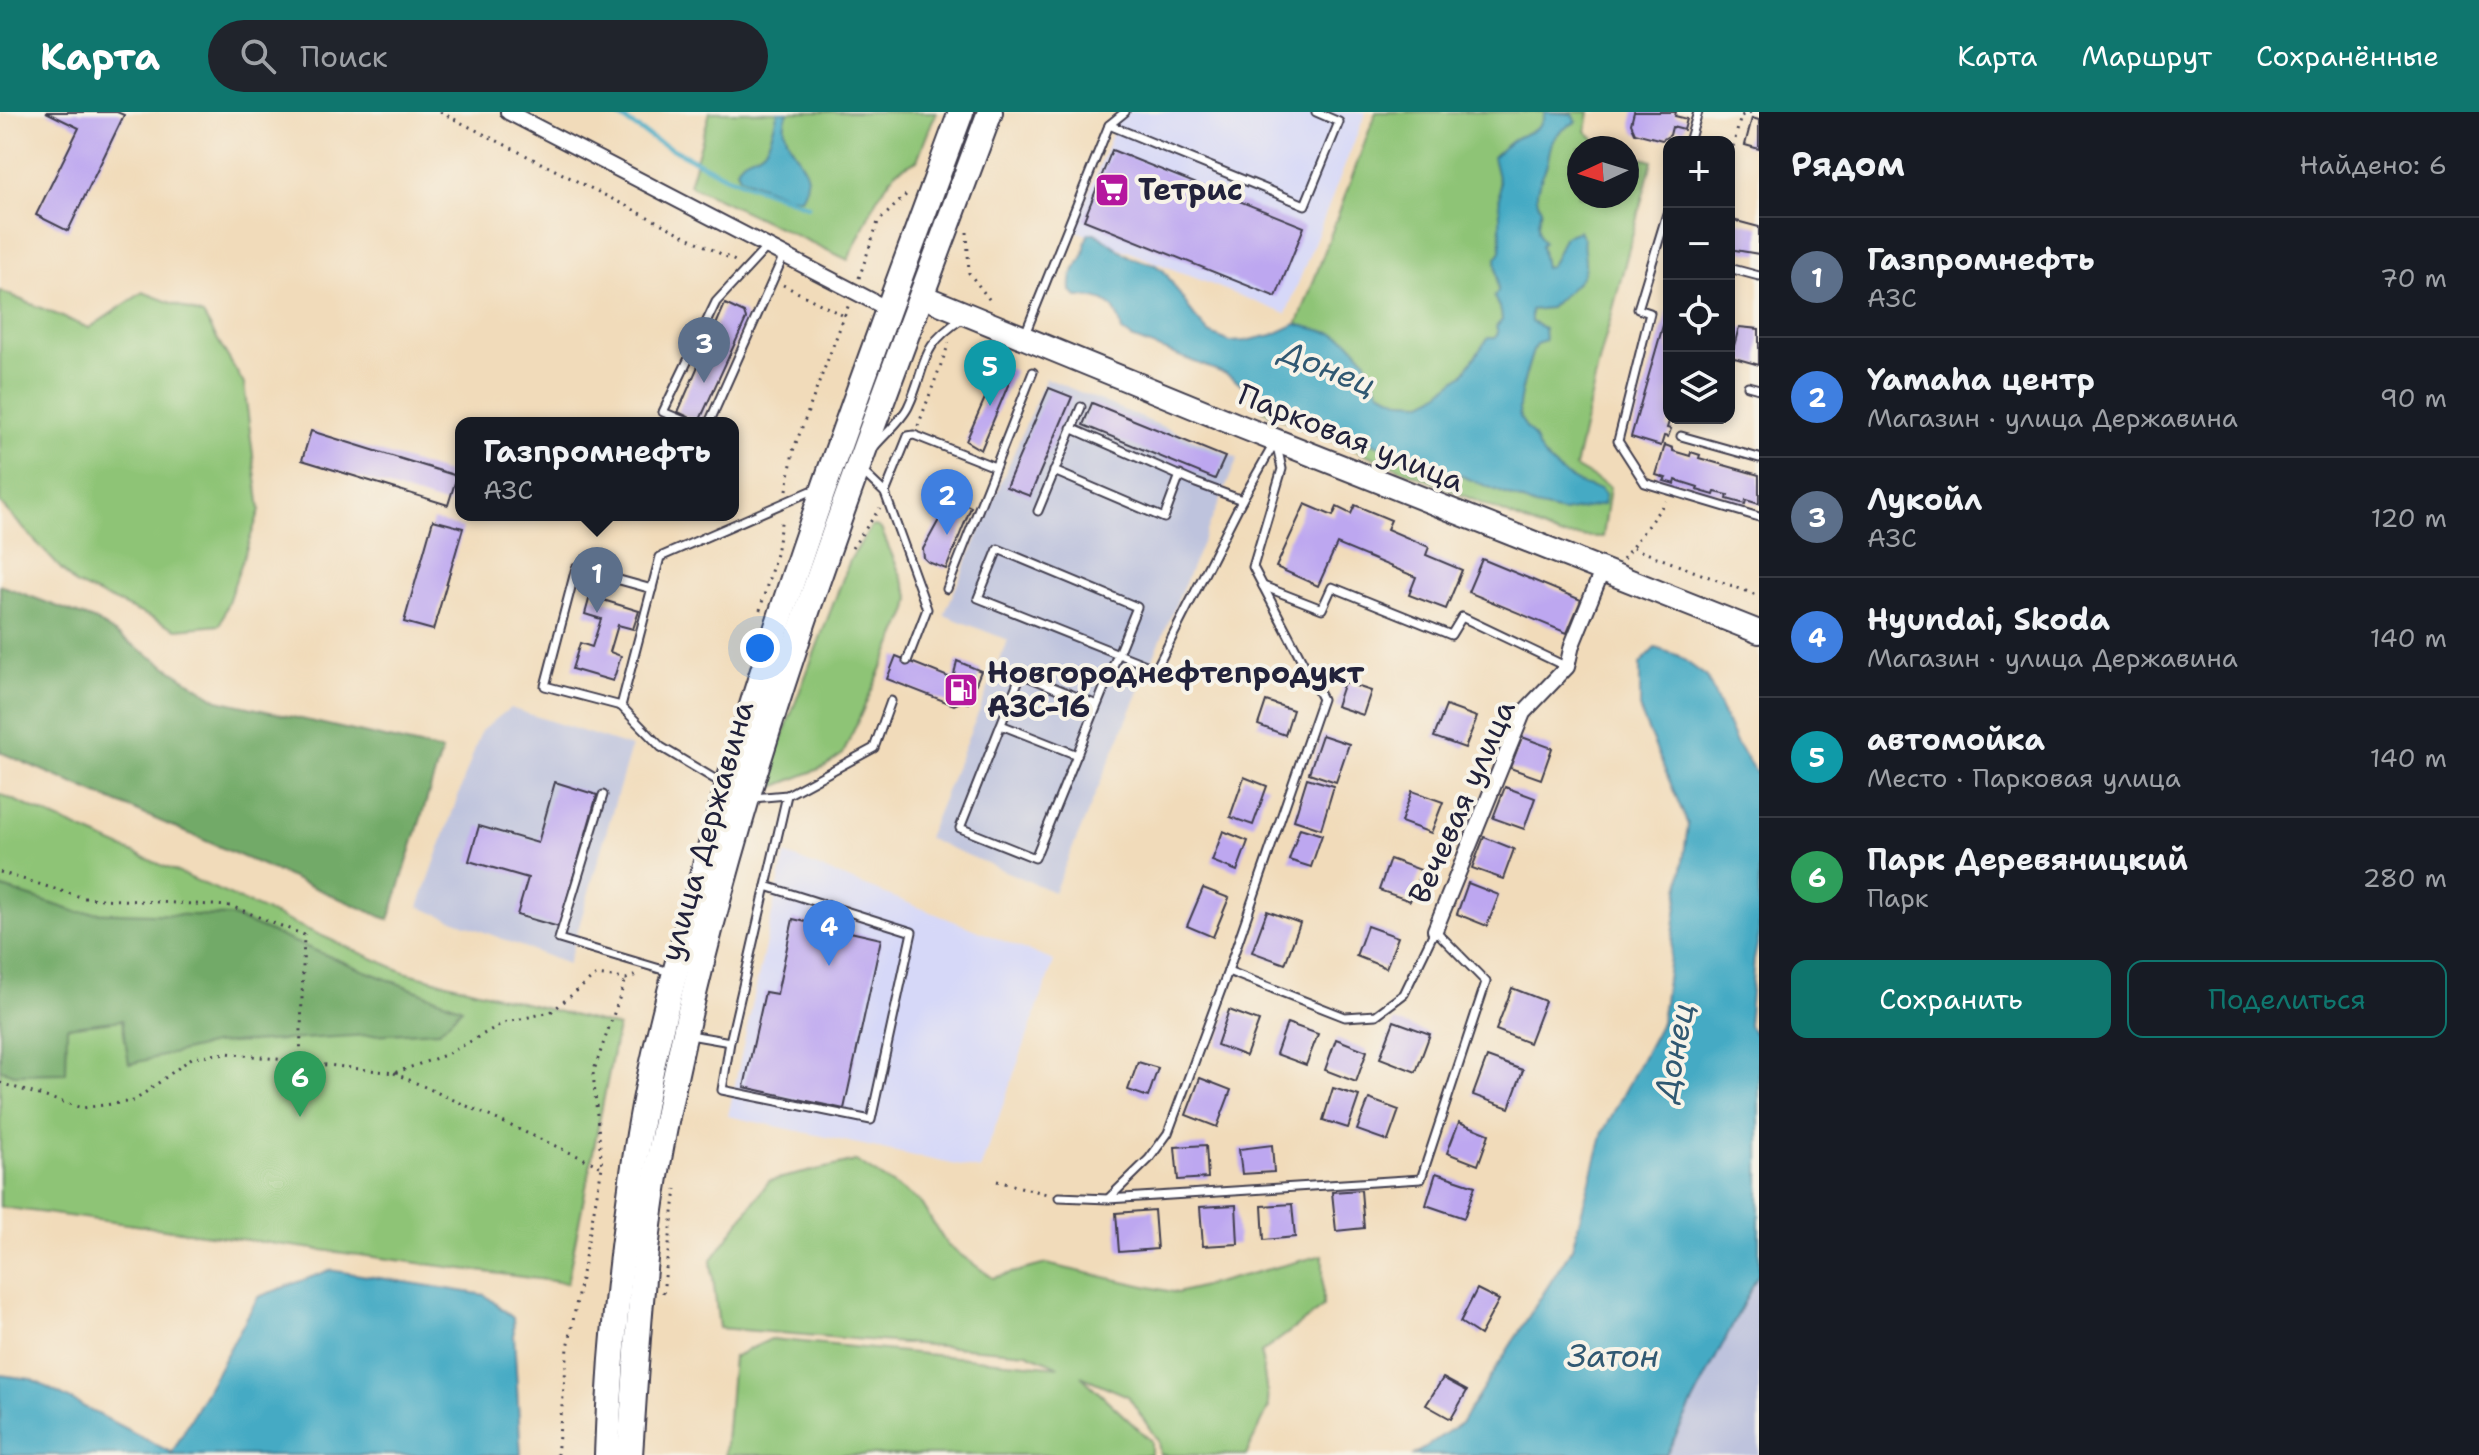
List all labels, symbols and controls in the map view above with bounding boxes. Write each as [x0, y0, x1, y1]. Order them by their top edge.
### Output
search box [208, 20, 768, 92]
text: Карта [40, 31, 160, 82]
icon: search [236, 34, 280, 78]
text: Поиск [300, 36, 388, 77]
text: Карта [1957, 37, 2037, 75]
text: Маршрут [2081, 37, 2212, 75]
text: Сохранённые [2256, 37, 2439, 75]
north arrow [1567, 136, 1639, 208]
map controls [1663, 136, 1735, 424]
button: + [1663, 136, 1735, 208]
text: Рядом [1791, 141, 1905, 187]
text: Найдено: 6 [2300, 147, 2447, 182]
place label: Тетрис [1138, 169, 1243, 210]
supermarket icon: Тетрис [1093, 171, 1131, 209]
button: − [1663, 208, 1735, 280]
text: Газпромнефть [1867, 239, 2095, 280]
text: 1 [1811, 260, 1823, 295]
text: 70 m [2380, 260, 2447, 295]
button: locate [1663, 280, 1735, 352]
text: АЗС [1867, 280, 1917, 315]
pin: 3 [678, 317, 730, 383]
water label: Донец [1272, 328, 1382, 406]
pin: 5 [964, 340, 1016, 406]
button: layers [1663, 352, 1735, 424]
text: Yamaha центр [1867, 359, 2095, 400]
street label: Парковая улица [1232, 374, 1471, 502]
text: 2 [1808, 380, 1826, 415]
text: 90 m [2380, 380, 2447, 415]
text: Магазин · улица Державина [1867, 400, 2238, 435]
popup [455, 417, 739, 521]
text: Газпромнефть [483, 431, 711, 472]
pin: 2 [921, 469, 973, 535]
text: АЗС [483, 472, 533, 507]
text: Лукойл [1867, 479, 1982, 520]
text: 3 [1808, 500, 1826, 535]
text: 120 m [2371, 500, 2447, 535]
text: АЗС [1867, 520, 1917, 555]
pin: 1 [571, 547, 623, 613]
text: Hyundai, Skoda [1867, 599, 2110, 640]
text: 4 [1808, 620, 1826, 655]
text: 140 m [2370, 620, 2447, 655]
your location [740, 628, 780, 668]
text: Магазин · улица Державина [1867, 640, 2238, 675]
place label: Новгороднефтепродукт АЗС-16 [987, 652, 1364, 727]
fuel station icon: Новгороднефтепродукт АЗС-16 [942, 671, 980, 709]
street label: Вечевая улица [1398, 693, 1525, 910]
street label: улица Державина [650, 696, 763, 966]
text: автомойка [1867, 719, 2045, 760]
text: 5 [1809, 740, 1825, 775]
text: 140 m [2370, 740, 2447, 775]
text: Место · Парковая улица [1867, 760, 2181, 795]
text: Парк Деревяницкий [1867, 839, 2188, 880]
text: 6 [1808, 860, 1826, 895]
text: 280 m [2362, 860, 2447, 895]
text: Парк [1867, 880, 1929, 915]
pin: 4 [803, 900, 855, 966]
button: Сохранить [1791, 960, 2111, 1038]
button: Поделиться [2127, 960, 2447, 1038]
water label: Донец [1643, 999, 1704, 1107]
pin: 6 [274, 1051, 326, 1117]
water label: Затон [1567, 1334, 1659, 1377]

